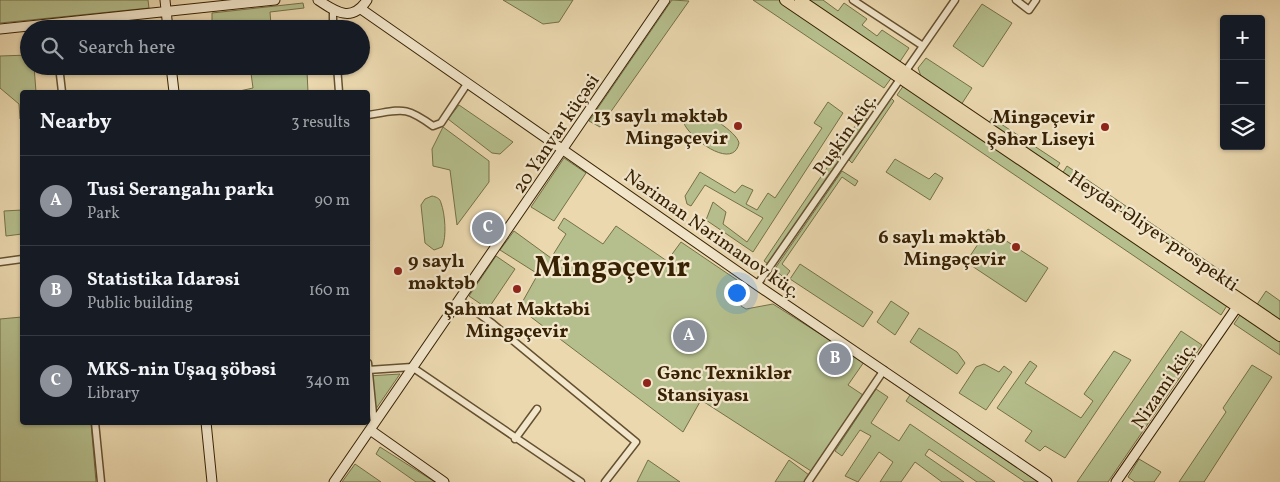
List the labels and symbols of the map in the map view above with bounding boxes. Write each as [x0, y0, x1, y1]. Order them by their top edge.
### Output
street label: 20 Yanvar küçəsi [507, 69, 606, 199]
street label: Puşkin küç. [808, 89, 884, 182]
place label: 13 saylı məktəb Mingəçevir [593, 104, 728, 152]
place label: Mingəçevir Şəhər Liseyi [986, 105, 1095, 153]
marker: 13 saylı məktəb Mingəçevir [732, 120, 744, 132]
marker: Mingəçevir Şəhər Liseyi [1099, 121, 1111, 133]
street label: Nəriman Nərimanov küç. [618, 164, 805, 305]
street label: Heydər Əliyev prospekti [1063, 165, 1243, 299]
pin: C [472, 209, 504, 247]
place label: 6 saylı məktəb Mingəçevir [878, 225, 1006, 273]
marker: 6 saylı məktəb Mingəçevir [1010, 241, 1022, 253]
district label: Mingəçevir [534, 248, 690, 289]
place label: 9 saylı məktəb [408, 249, 475, 297]
marker: 9 saylı məktəb [392, 265, 404, 277]
your location [724, 280, 750, 306]
marker: Şahmat Məktəbi Mingəçevir [511, 283, 523, 295]
place label: Şahmat Məktəbi Mingəçevir [444, 297, 591, 345]
pin: A [673, 317, 705, 355]
street label: Nizami küç. [1126, 338, 1203, 435]
pin: B [819, 340, 851, 378]
place label: Gənc Texniklər Stansiyası [657, 361, 792, 409]
marker: Gənc Texniklər Stansiyası [641, 377, 653, 389]

